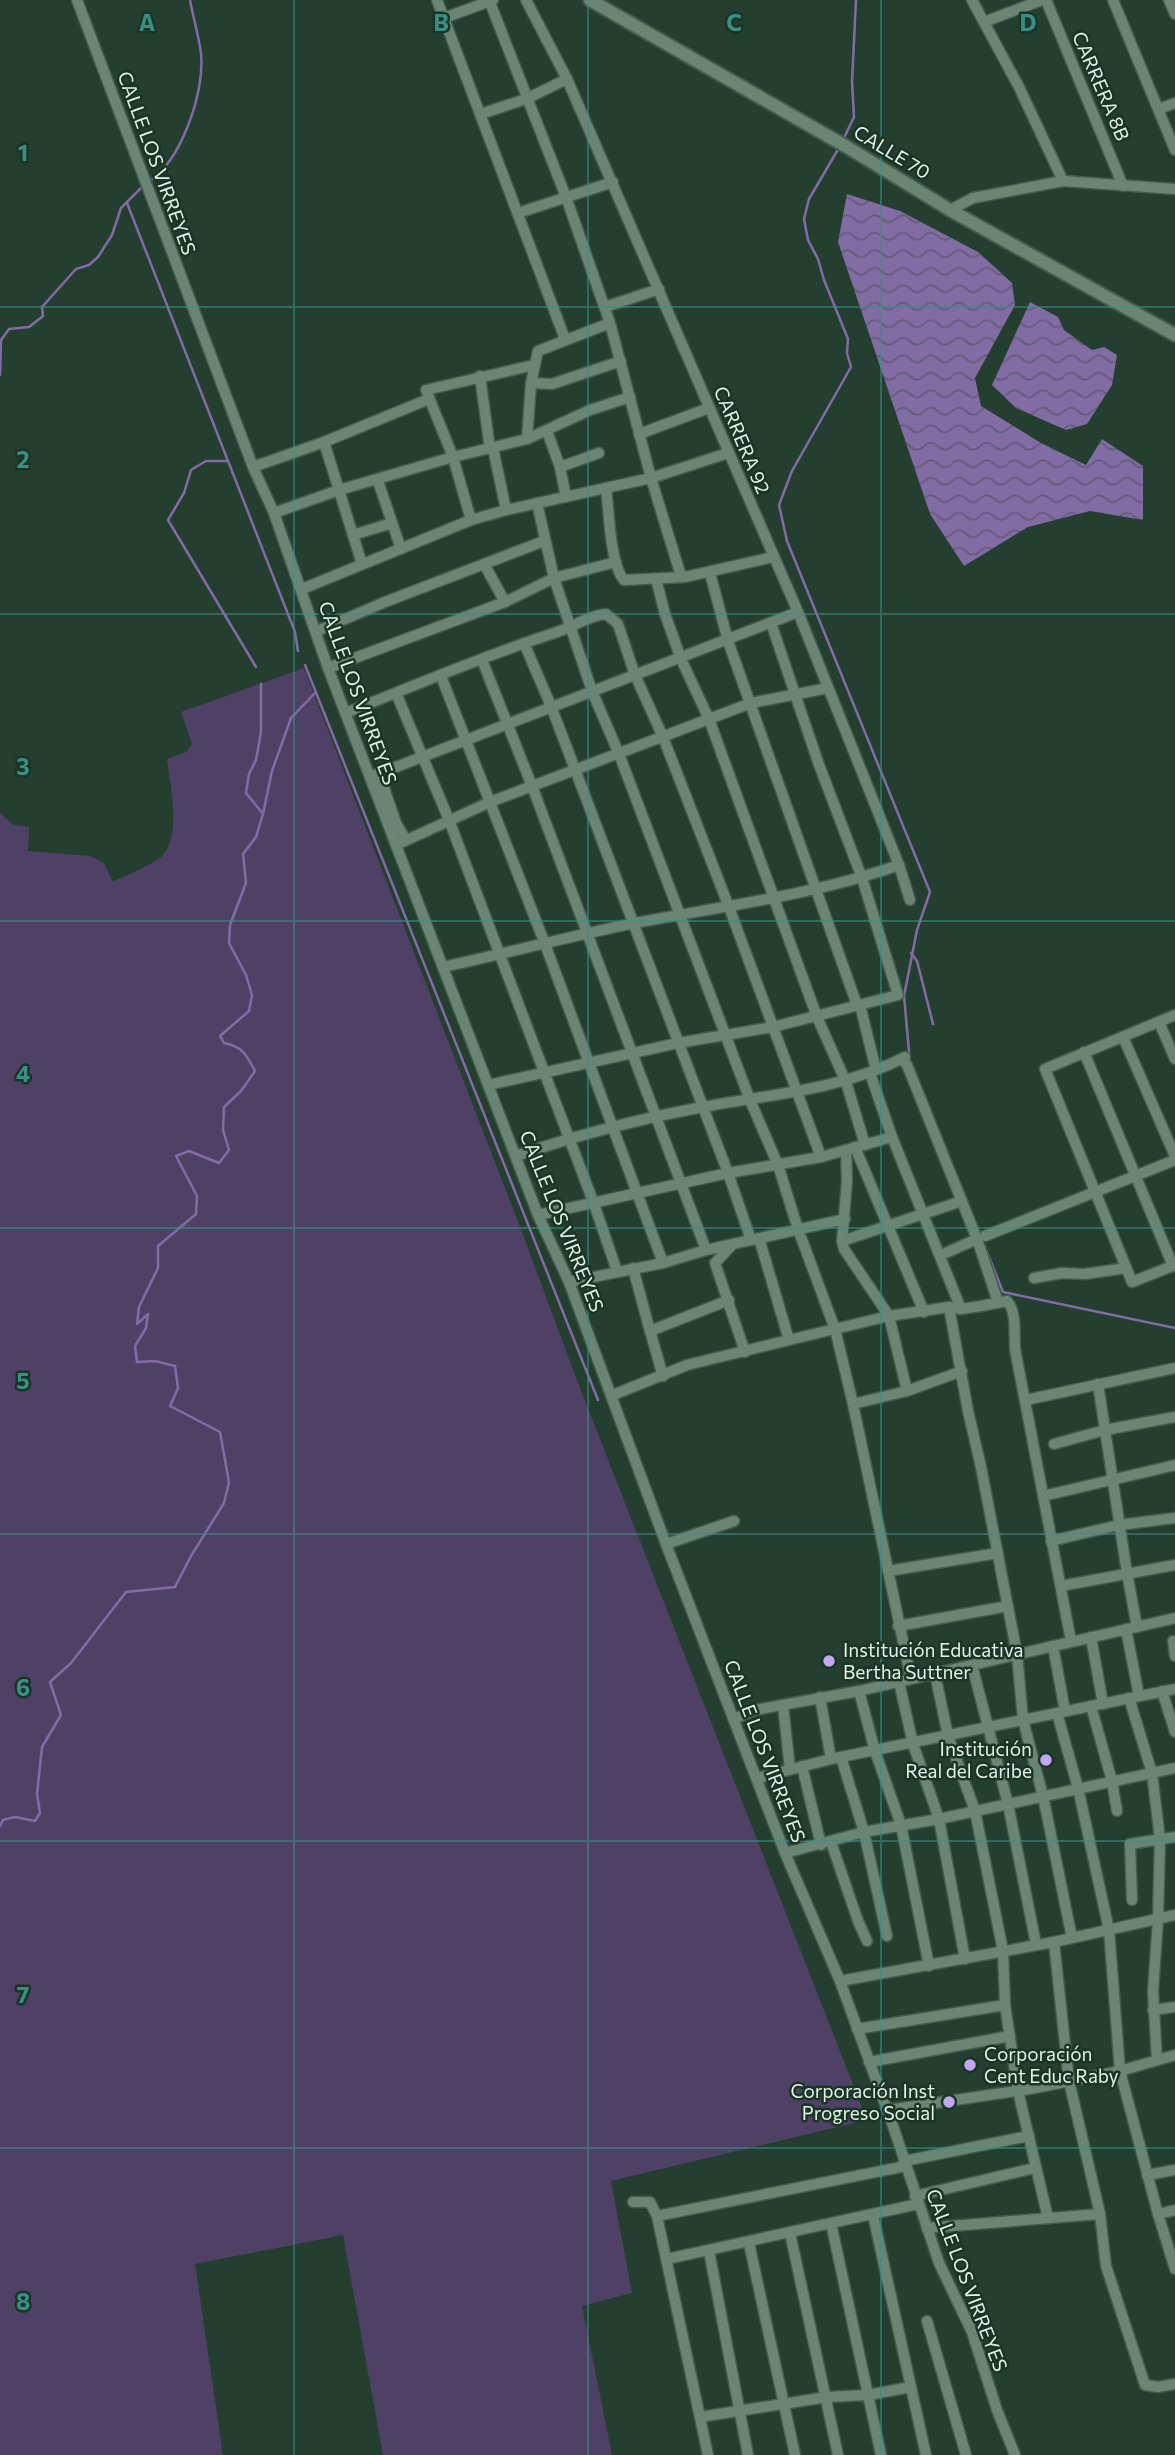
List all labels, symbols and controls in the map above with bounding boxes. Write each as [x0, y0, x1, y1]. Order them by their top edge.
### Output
text: A [139, 8, 156, 36]
text: B [433, 8, 449, 36]
text: C [726, 8, 742, 36]
text: D [1020, 8, 1037, 36]
street label: CARRERA 8B [1068, 28, 1135, 144]
street label: CALLE LOS VIRREYES [114, 68, 201, 258]
street label: CALLE 70 [850, 120, 935, 183]
text: 1 [18, 138, 28, 166]
street label: CARRERA 92 [710, 383, 775, 497]
text: 2 [16, 445, 30, 473]
street label: CALLE LOS VIRREYES [315, 598, 402, 788]
text: 3 [16, 752, 30, 780]
text: 4 [16, 1059, 30, 1087]
street label: CALLE LOS VIRREYES [516, 1127, 609, 1315]
text: 5 [16, 1366, 30, 1394]
place label: Institución Educativa Bertha Suttner [843, 1638, 1023, 1683]
marker: Institución Educativa Bertha Suttner [821, 1653, 837, 1669]
street label: CALLE LOS VIRREYES [720, 1656, 811, 1845]
text: 6 [16, 1673, 30, 1701]
place label: Institución Real del Caribe [905, 1737, 1032, 1782]
marker: Institución Real del Caribe [1038, 1752, 1054, 1768]
text: 7 [17, 1980, 29, 2008]
place label: Corporación Cent Educ Raby [984, 2042, 1119, 2087]
marker: Corporación Cent Educ Raby [962, 2057, 978, 2073]
place label: Corporación Inst Progreso Social [790, 2079, 935, 2124]
marker: Corporación Inst Progreso Social [941, 2094, 957, 2110]
street label: CALLE LOS VIRREYES [922, 2185, 1013, 2374]
text: 8 [16, 2287, 30, 2315]

